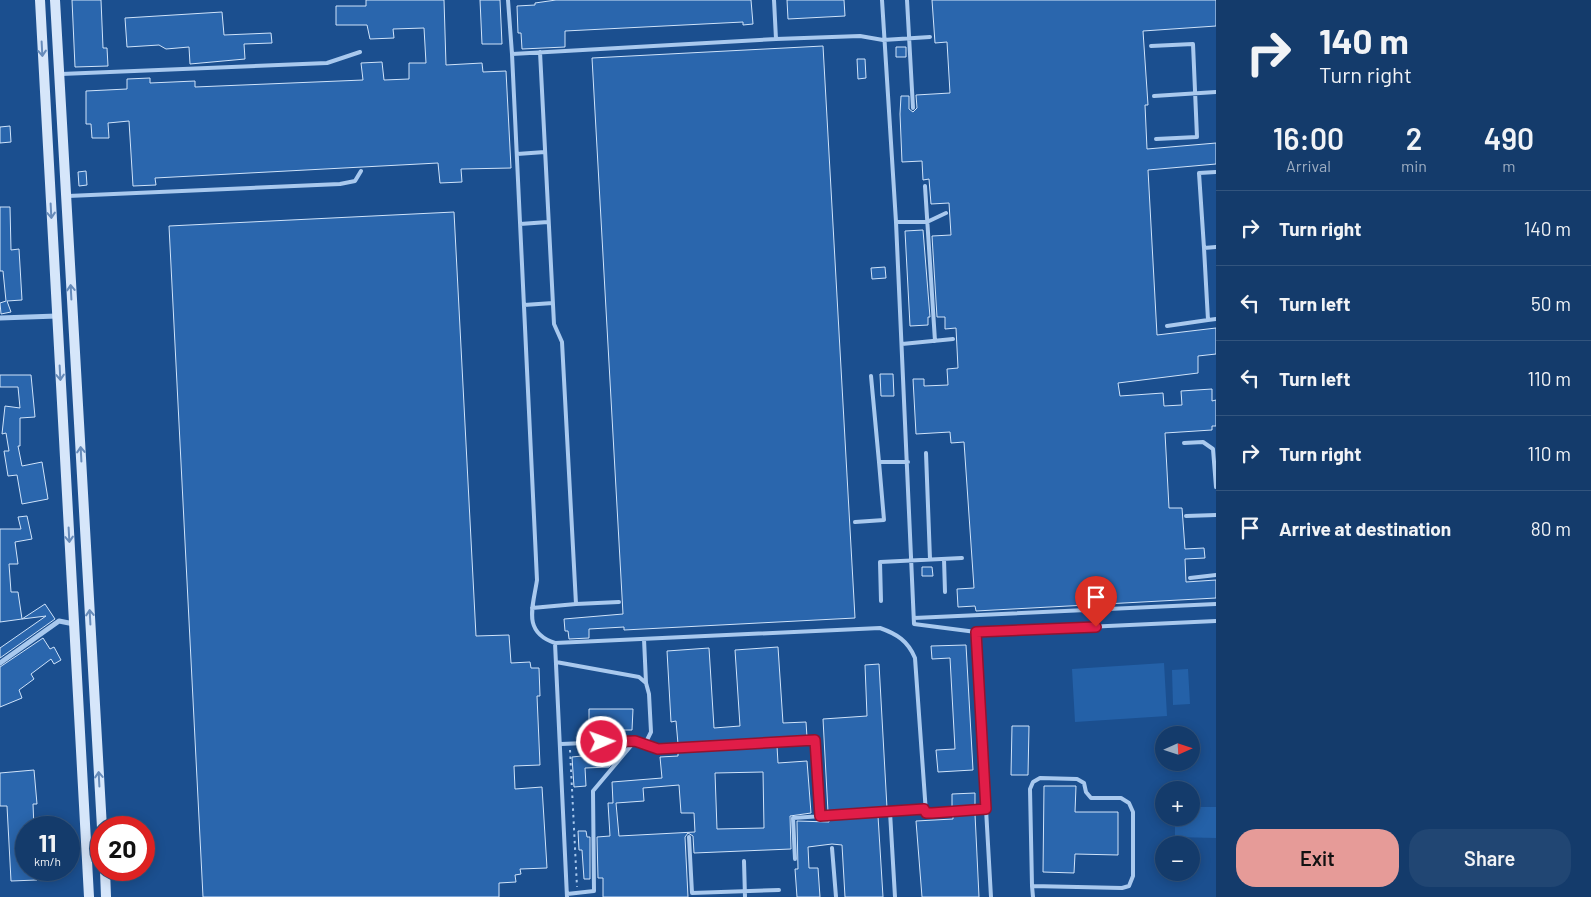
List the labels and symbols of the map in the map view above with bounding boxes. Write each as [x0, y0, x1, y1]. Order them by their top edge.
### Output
one-way arrow [38, 40, 47, 56]
one-way arrow [47, 203, 56, 219]
one-way arrow [67, 284, 76, 300]
one-way arrow [56, 365, 65, 381]
one-way arrow [76, 447, 85, 463]
one-way arrow [64, 527, 73, 543]
pin [1075, 576, 1117, 627]
one-way arrow [86, 609, 95, 625]
position arrow [575, 715, 627, 767]
north arrow [1155, 726, 1200, 771]
one-way arrow [95, 771, 104, 787]
speed limit sign: 20 [90, 816, 155, 881]

